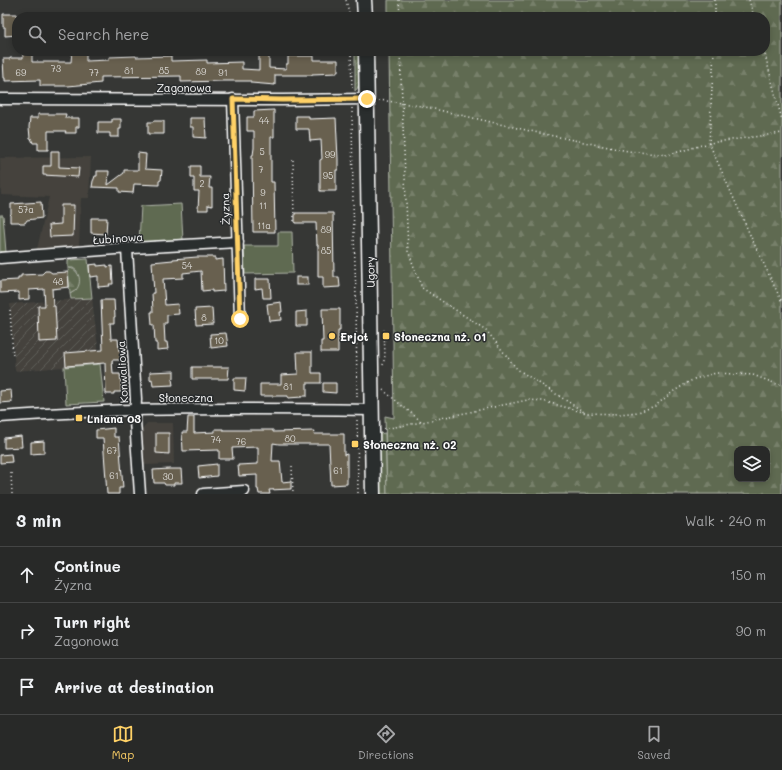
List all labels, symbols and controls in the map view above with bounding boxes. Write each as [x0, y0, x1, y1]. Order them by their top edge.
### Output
search box [12, 12, 770, 56]
icon: search [26, 23, 48, 45]
text: Search here [58, 24, 149, 44]
house number: 73 [51, 63, 61, 74]
house number: 81 [124, 65, 134, 76]
house number: 85 [159, 65, 169, 76]
house number: 89 [196, 66, 207, 77]
house number: 69 [16, 67, 27, 78]
house number: 77 [89, 67, 99, 78]
house number: 91 [218, 67, 228, 78]
street label: Zagonowa [156, 80, 212, 95]
route end [358, 90, 376, 108]
house number: 44 [259, 115, 270, 126]
house number: 5 [259, 146, 265, 157]
house number: 99 [325, 149, 336, 160]
house number: 7 [258, 164, 264, 175]
house number: 95 [323, 170, 333, 181]
house number: 2 [199, 178, 205, 189]
house number: 9 [260, 187, 266, 198]
street label: Żyzna [217, 193, 233, 225]
house number: 11 [259, 200, 267, 211]
house number: 57a [18, 204, 34, 215]
house number: 11a [257, 220, 271, 231]
house number: 89 [321, 224, 332, 235]
street label: Łubinowa [92, 229, 144, 247]
house number: 85 [321, 245, 331, 256]
street label: Ugory [362, 256, 378, 288]
house number: 54 [182, 260, 193, 271]
house number: 48 [53, 276, 64, 287]
route start [231, 310, 249, 328]
house number: 8 [201, 312, 207, 323]
place label: Erjot [340, 329, 369, 344]
place label: Słoneczna nż. 01 [394, 329, 486, 344]
marker: Erjot [327, 331, 337, 341]
marker: Słoneczna nż. 01 [381, 331, 391, 341]
house number: 10 [214, 335, 224, 346]
street label: Konwaliowa [113, 340, 131, 404]
house number: 81 [283, 381, 293, 392]
street label: Słoneczna [159, 390, 213, 405]
place label: Lniana 03 [87, 411, 141, 426]
marker: Lniana 03 [74, 413, 84, 423]
house number: 80 [285, 433, 296, 444]
house number: 74 [211, 434, 222, 445]
house number: 76 [236, 436, 246, 447]
place label: Słoneczna nż. 02 [363, 437, 456, 452]
marker: Słoneczna nż. 02 [350, 439, 360, 449]
house number: 67 [107, 445, 117, 456]
map controls [734, 446, 770, 482]
button: layers [734, 446, 770, 482]
house number: 61 [333, 465, 343, 476]
house number: 61 [109, 470, 119, 481]
house number: 30 [163, 471, 174, 482]
text: 3 min [16, 509, 61, 531]
text: Walk · 240 m [685, 512, 766, 529]
text: Continue [54, 556, 121, 576]
icon: ahead [16, 564, 38, 586]
text: 150 m [730, 566, 766, 583]
text: Żyzna [54, 576, 92, 593]
text: Turn right [54, 612, 131, 632]
icon: right [16, 620, 38, 642]
text: 90 m [736, 622, 766, 639]
text: Zagonowa [54, 632, 119, 649]
icon: arrive [16, 676, 38, 698]
text: Arrive at destination [54, 677, 214, 697]
tab: Map [112, 723, 134, 762]
tab: Directions [358, 723, 414, 762]
tab: Saved [637, 723, 670, 762]

